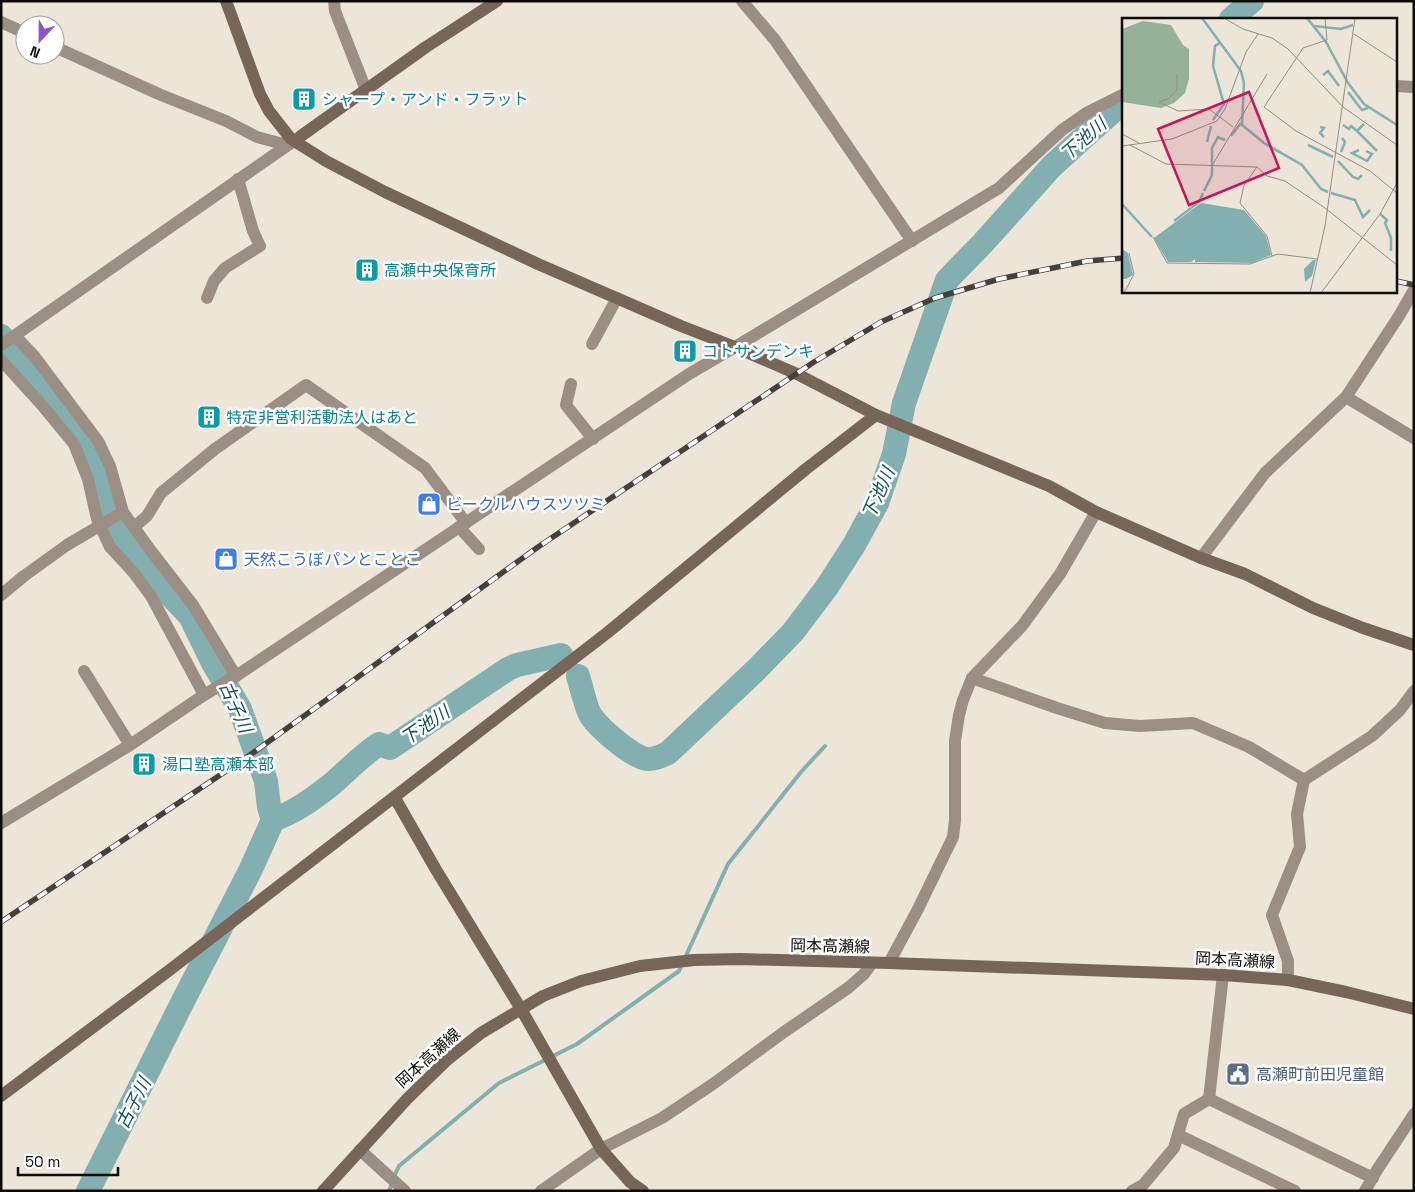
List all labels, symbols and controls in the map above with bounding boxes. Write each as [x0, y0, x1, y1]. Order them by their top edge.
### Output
north arrow [15, 15, 65, 65]
inset map [1122, 18, 1398, 292]
text: N [27, 42, 43, 62]
building icon: シャープ・アンド・フラット [291, 86, 317, 112]
place label: シャープ・アンド・フラット [322, 89, 528, 110]
water label: 下池川 [1055, 111, 1112, 165]
building icon: 高瀬中央保育所 [354, 257, 380, 283]
place label: 高瀬中央保育所 [384, 260, 496, 281]
building icon: コトサンデンキ [672, 338, 698, 364]
place label: コトサンデンキ [702, 341, 814, 362]
building icon: 特定非営利活動法人はあと [196, 404, 222, 430]
place label: 特定非営利活動法人はあと [226, 407, 418, 428]
water label: 下池川 [857, 462, 900, 522]
shop icon: ビークルハウスツツミ [416, 491, 442, 517]
place label: ビークルハウスツツミ [446, 494, 606, 515]
shop icon: 天然こうぼパンとことこ [213, 546, 239, 572]
place label: 天然こうぼパンとことこ [244, 549, 421, 570]
water label: 古子川 [215, 678, 258, 738]
water label: 下池川 [396, 699, 455, 750]
building icon: 湯口塾高瀬本部 [131, 751, 157, 777]
place label: 湯口塾高瀬本部 [162, 754, 274, 775]
street label: 岡本高瀬線 [790, 935, 870, 957]
street label: 岡本高瀬線 [1194, 947, 1276, 973]
street label: 岡本高瀬線 [391, 1023, 465, 1093]
public building icon: 高瀬町前田児童館 [1225, 1061, 1251, 1087]
place label: 高瀬町前田児童館 [1256, 1064, 1384, 1085]
water label: 古子川 [110, 1072, 156, 1132]
scale bar [18, 1144, 118, 1176]
text: 50 m [25, 1152, 60, 1171]

